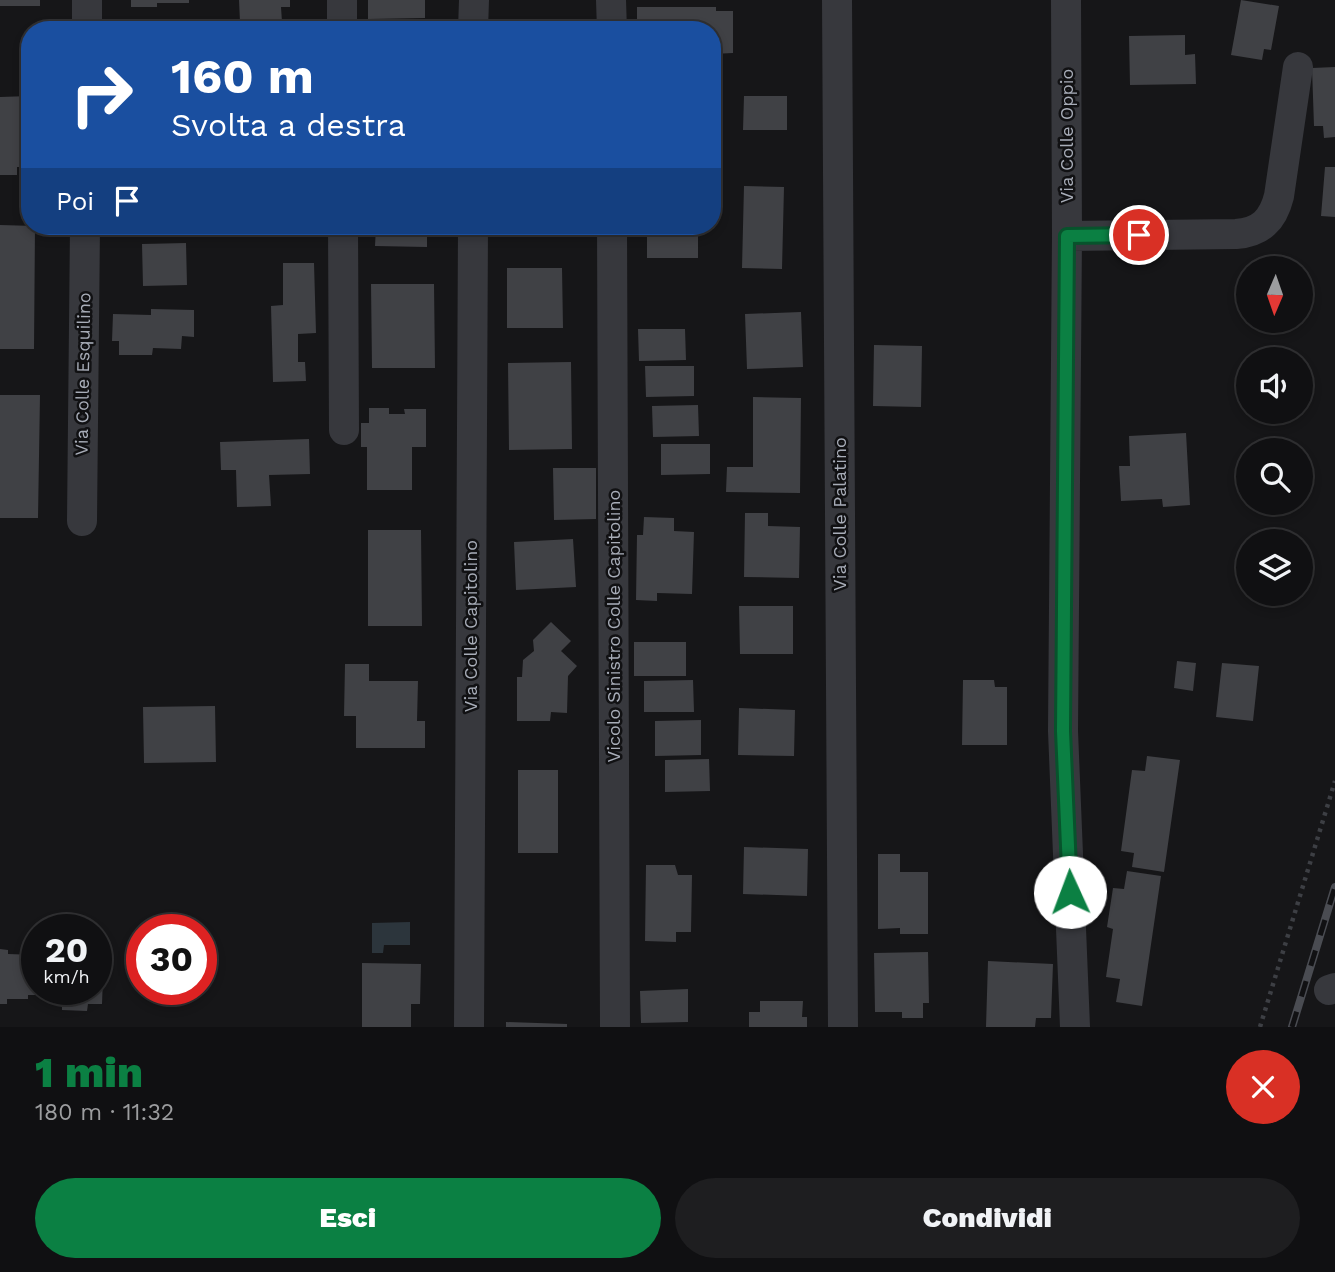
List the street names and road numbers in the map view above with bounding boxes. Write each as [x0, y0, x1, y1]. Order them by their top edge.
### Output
street label: Via Colle Oppio [1056, 69, 1077, 203]
street label: Via Colle Esquilino [71, 292, 94, 456]
street label: Via Colle Palatino [829, 437, 850, 591]
street label: Vicolo Sinistro Colle Capitolino [603, 490, 624, 762]
street label: Via Colle Capitolino [460, 540, 481, 712]

